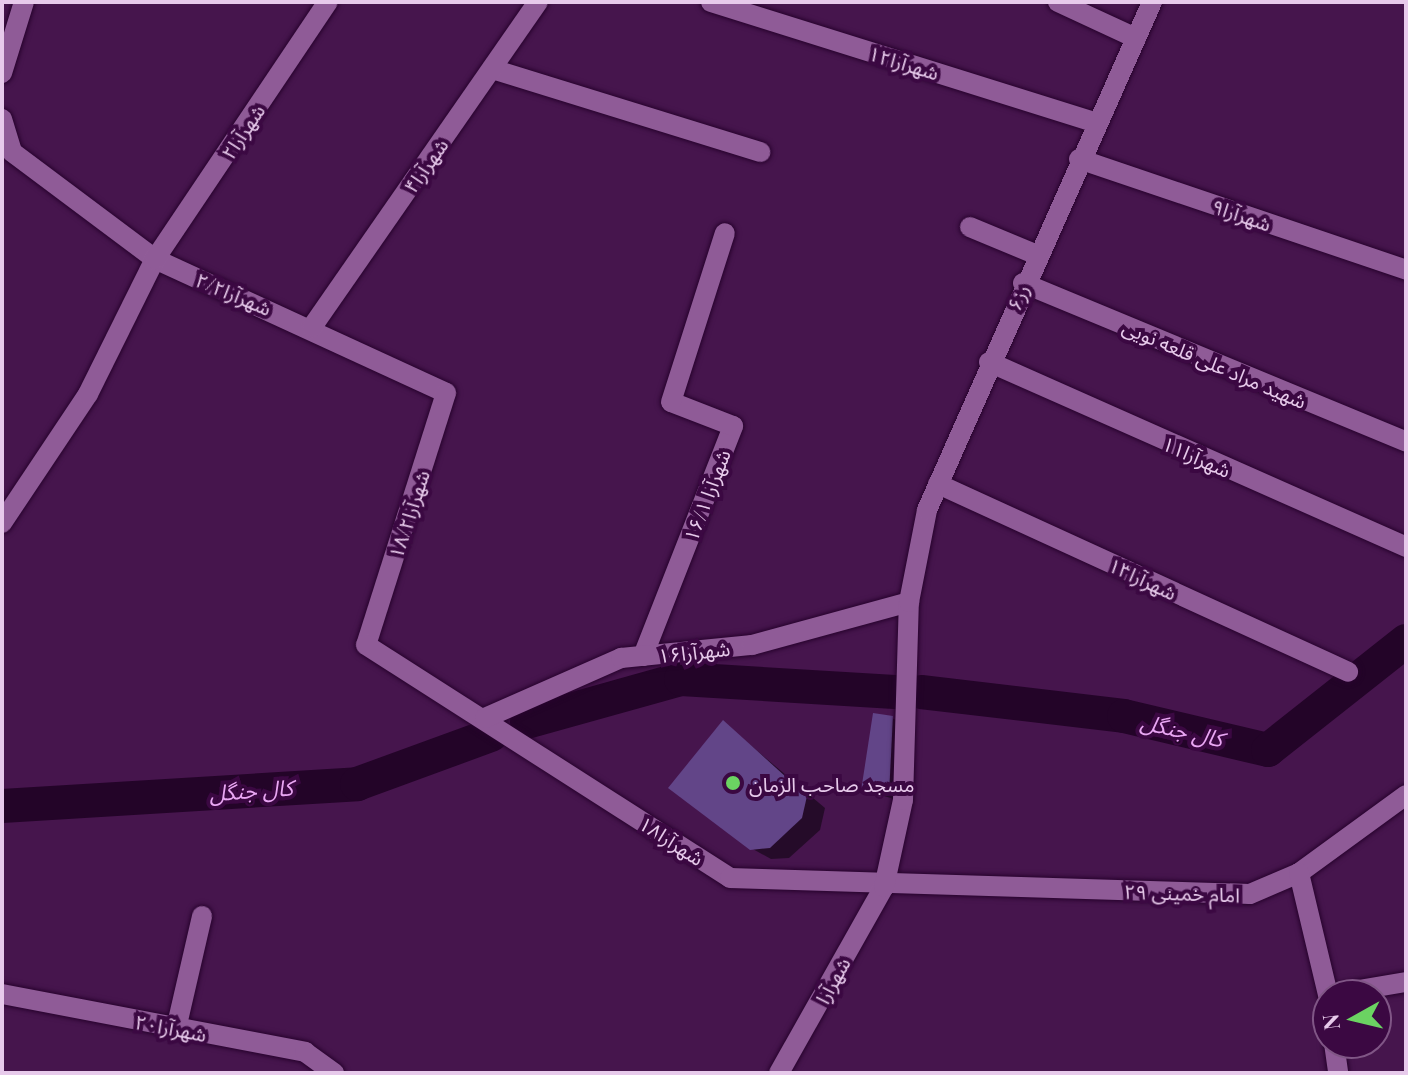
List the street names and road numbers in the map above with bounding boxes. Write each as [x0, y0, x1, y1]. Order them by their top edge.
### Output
street label: شهرآرا۱۲ [866, 40, 942, 84]
street label: شهرآرا۲ [215, 99, 269, 163]
street label: شهرآرا۴ [398, 133, 452, 197]
street label: شهرآرا۹ [1209, 193, 1275, 235]
street label: شهرآرا۲/۲ [193, 266, 275, 320]
street label: رز۶ [1001, 280, 1033, 314]
street label: شهید مراد علی قلعه نویی [1119, 313, 1311, 413]
street label: شهرآرا۱۱ [1159, 430, 1235, 482]
street label: شهرآرا ۱۶/۱ [678, 446, 734, 544]
street label: شهرآرا۱۸/۲ [382, 467, 434, 561]
street label: شهرآرا۱۳ [1105, 552, 1181, 604]
street label: شهرآرا۱۶ [657, 635, 731, 667]
street label: شهرآرا۱۸ [635, 810, 709, 870]
street label: امام خمینی ۲۹ [1124, 878, 1240, 906]
street label: شهرآرا [809, 953, 855, 1007]
street label: شهرآرا۲۰ [133, 1008, 209, 1046]

